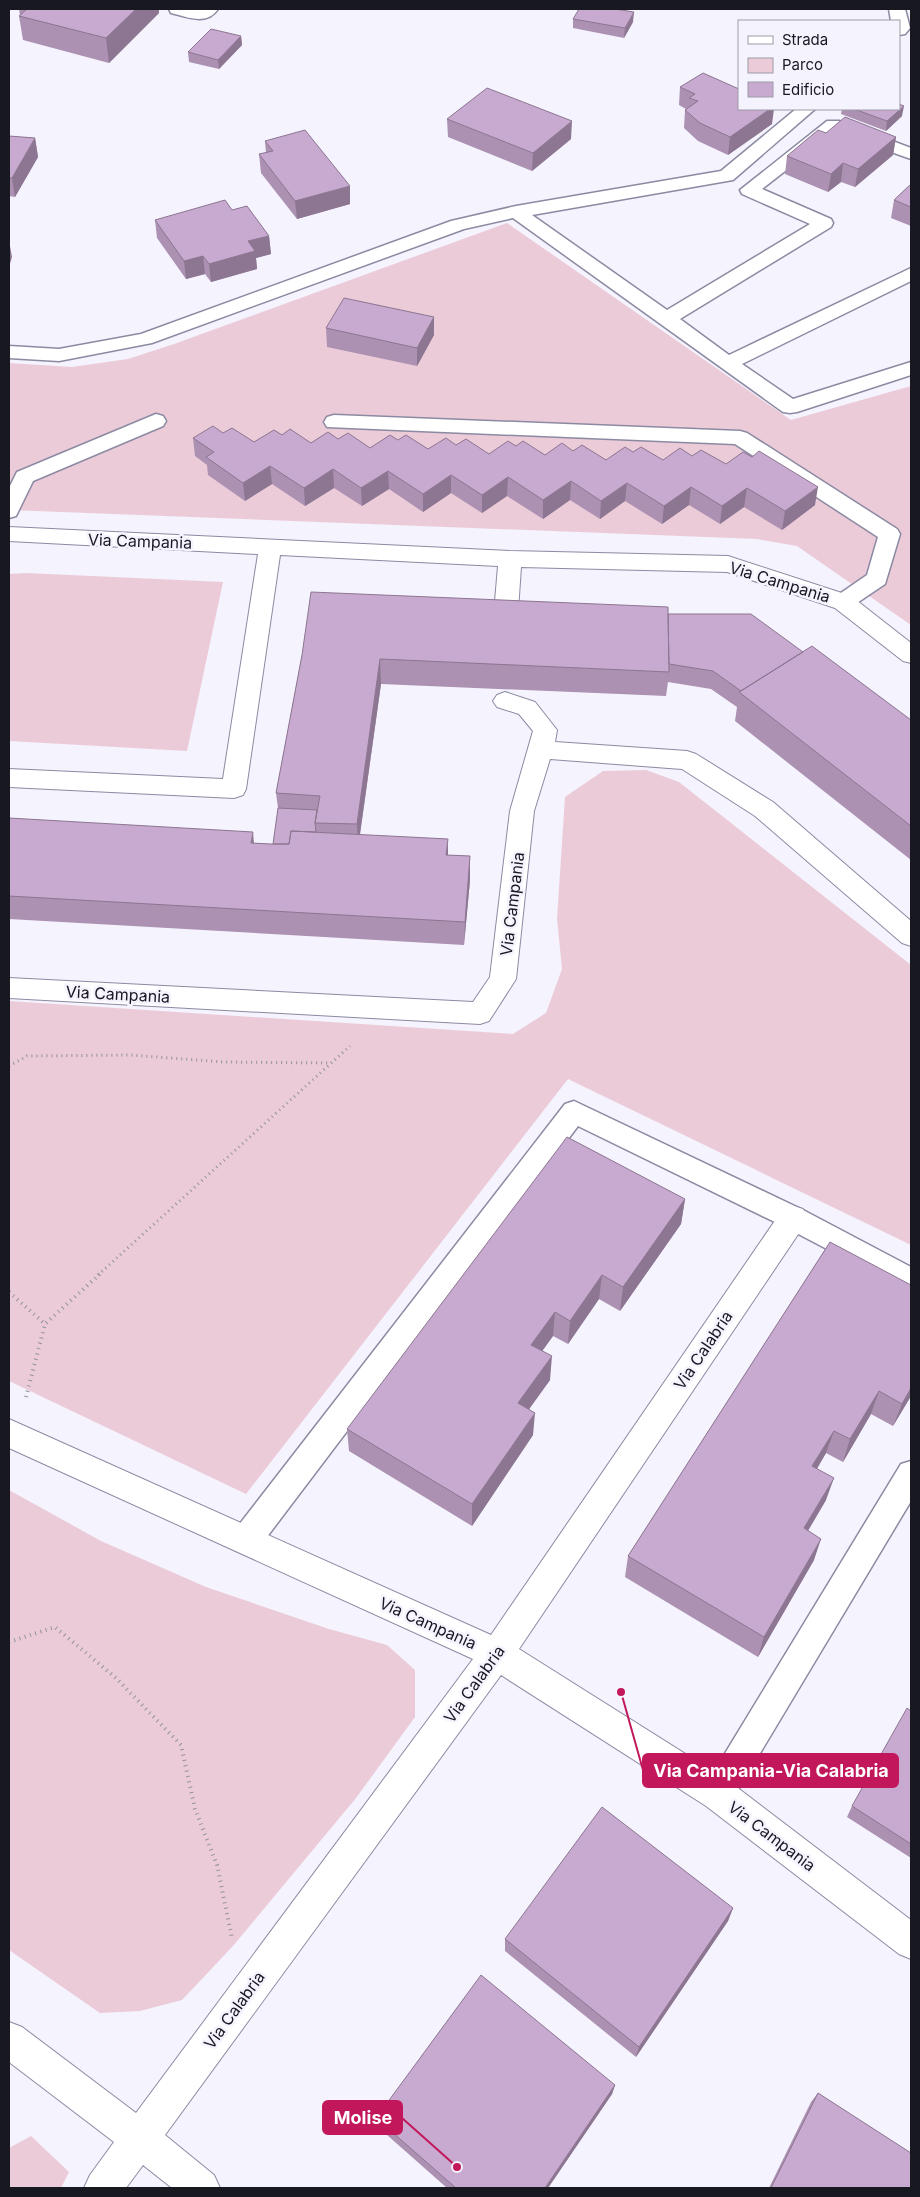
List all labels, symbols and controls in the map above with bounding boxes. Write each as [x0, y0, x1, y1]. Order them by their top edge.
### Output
legend [738, 20, 900, 110]
text: Strada [782, 30, 828, 49]
text: Parco [782, 55, 823, 74]
text: Edificio [782, 80, 834, 99]
street label: Via Campania [88, 529, 192, 553]
street label: Via Campania [727, 557, 833, 607]
street label: Via Campania [496, 851, 528, 957]
street label: Via Campania [65, 981, 171, 1007]
street label: Via Calabria [669, 1307, 737, 1393]
street label: Via Campania [376, 1593, 480, 1653]
street label: Via Calabria [439, 1641, 509, 1727]
callout: Via Campania-Via Calabria [643, 1754, 898, 1787]
text: Via Campania-Via Calabria [653, 1760, 889, 1781]
street label: Via Campania [724, 1797, 820, 1875]
street label: Via Calabria [199, 1967, 269, 2053]
callout: Molise [323, 2101, 402, 2134]
text: Molise [334, 2107, 392, 2128]

